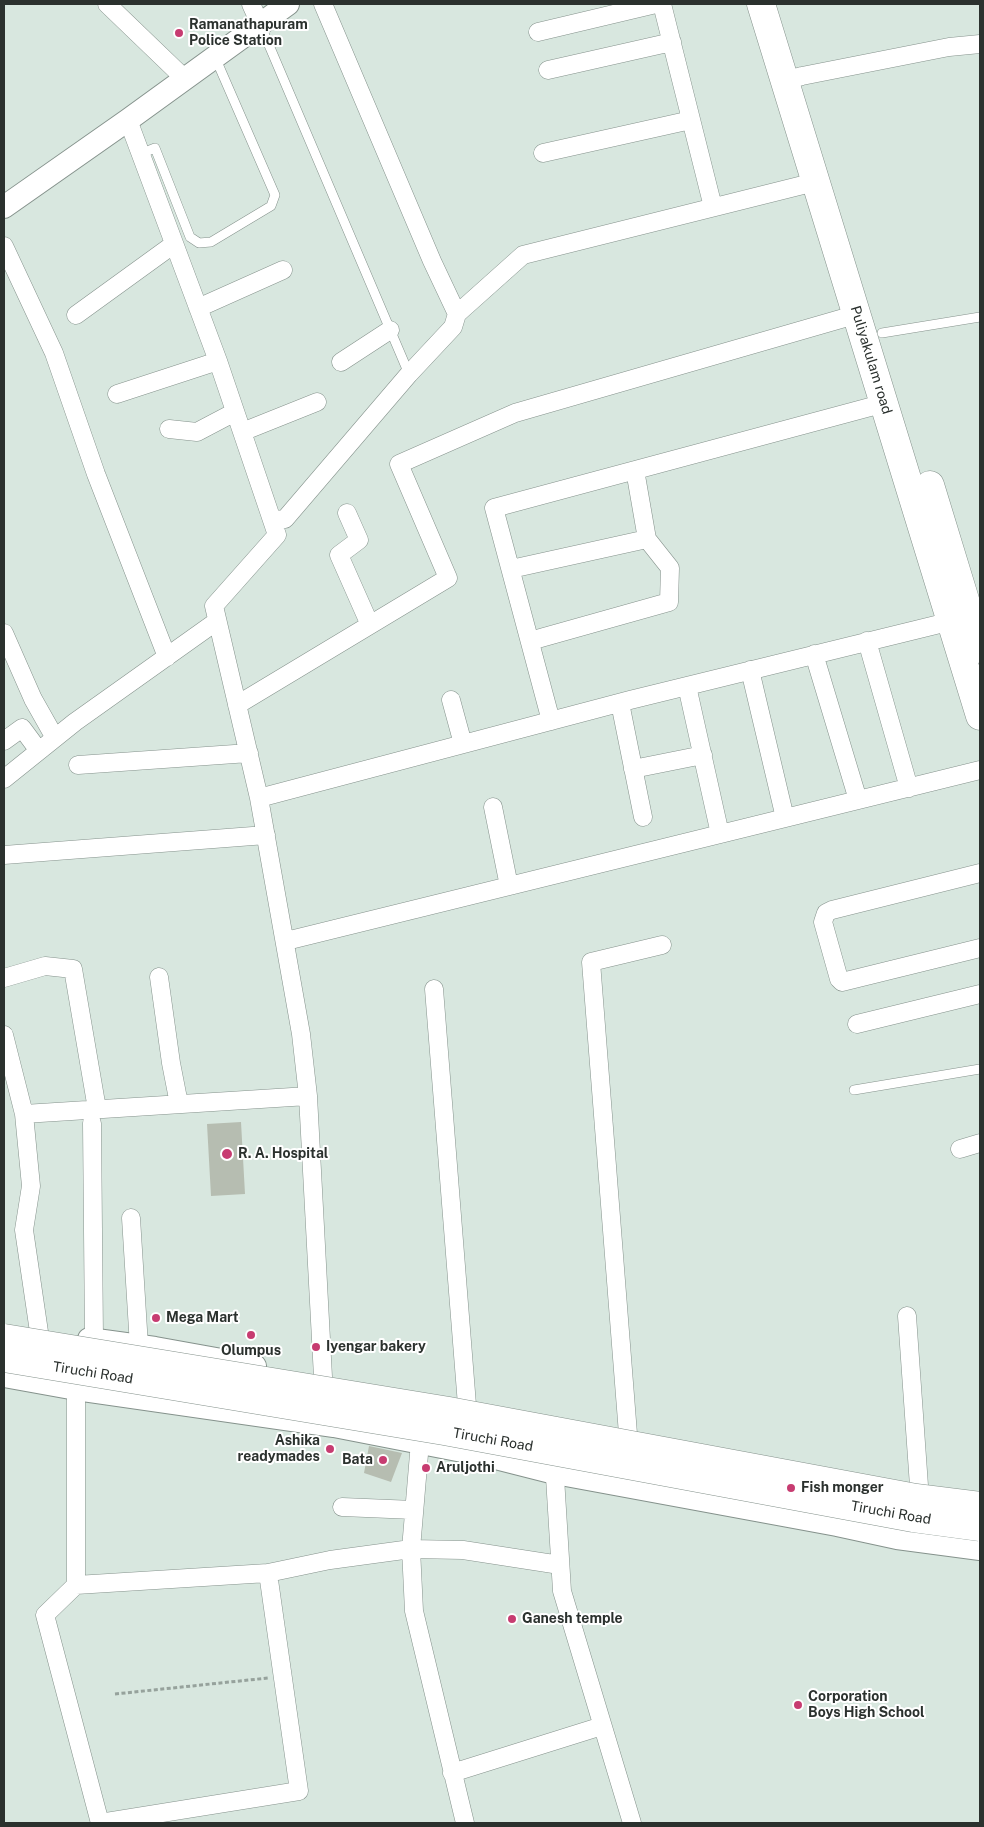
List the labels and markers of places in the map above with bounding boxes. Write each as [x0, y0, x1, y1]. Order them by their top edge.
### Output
place label: Ramanathapuram Police Station [189, 17, 308, 49]
marker: Ramanathapuram Police Station [173, 27, 185, 39]
place label: R. A. Hospital [238, 1146, 328, 1162]
marker: R. A. Hospital [220, 1147, 234, 1161]
place label: Mega Mart [166, 1310, 239, 1326]
marker: Mega Mart [150, 1312, 162, 1324]
marker: Olumpus [245, 1329, 257, 1341]
place label: Iyengar bakery [326, 1339, 426, 1355]
marker: Iyengar bakery [310, 1341, 322, 1353]
place label: Olumpus [221, 1343, 281, 1359]
place label: Ashika readymades [238, 1433, 320, 1465]
marker: Ashika readymades [324, 1443, 336, 1455]
place label: Bata [342, 1452, 373, 1468]
marker: Bata [377, 1454, 389, 1466]
place label: Aruljothi [436, 1460, 495, 1476]
marker: Aruljothi [420, 1462, 432, 1474]
place label: Fish monger [801, 1480, 884, 1496]
marker: Fish monger [785, 1482, 797, 1494]
place label: Ganesh temple [522, 1611, 623, 1627]
marker: Ganesh temple [506, 1613, 518, 1625]
place label: Corporation Boys High School [808, 1689, 925, 1721]
marker: Corporation Boys High School [792, 1699, 804, 1711]

